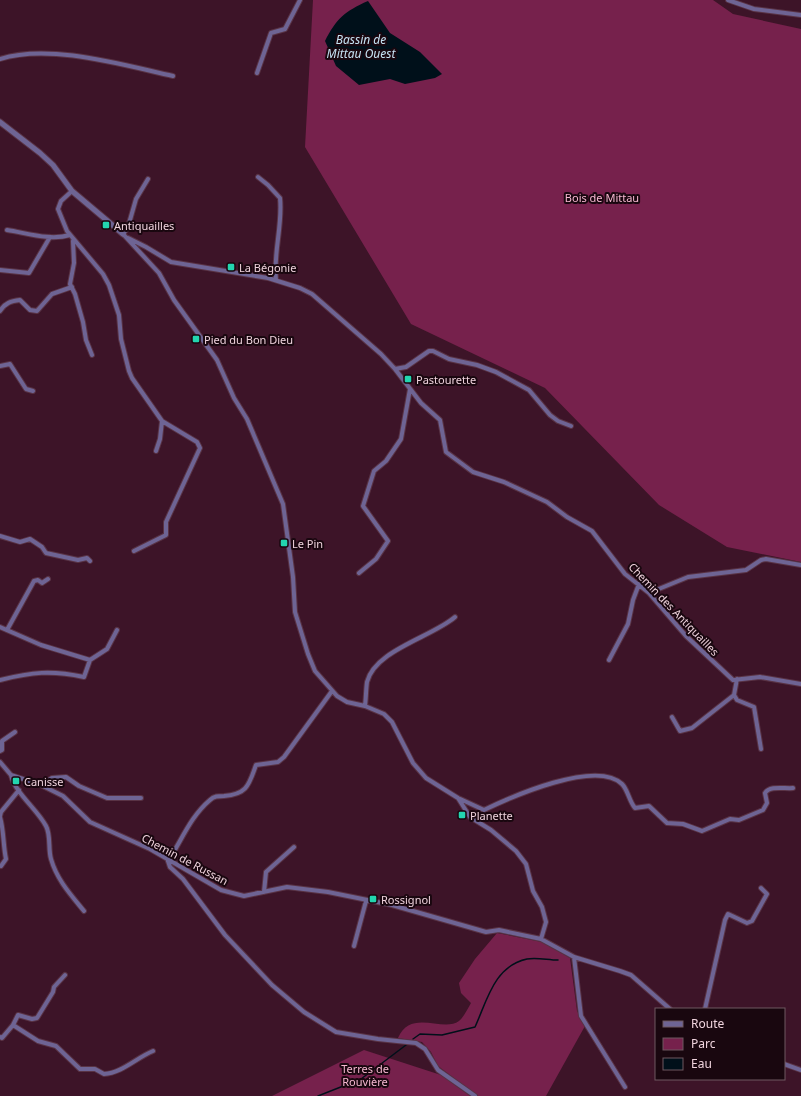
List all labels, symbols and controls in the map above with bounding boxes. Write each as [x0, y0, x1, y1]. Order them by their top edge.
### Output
water label: Bassin de Mittau Ouest [327, 31, 396, 62]
park label: Bois de Mittau [565, 190, 639, 205]
place label: Antiquailles [114, 218, 174, 233]
marker: Antiquailles [101, 220, 111, 230]
place label: La Bégonie [239, 260, 296, 275]
marker: La Bégonie [226, 262, 236, 272]
place label: Pied du Bon Dieu [204, 332, 293, 347]
marker: Pied du Bon Dieu [191, 334, 201, 344]
place label: Pastourette [416, 372, 476, 387]
marker: Pastourette [403, 374, 413, 384]
place label: Le Pin [292, 536, 323, 551]
marker: Le Pin [279, 538, 289, 548]
street label: Chemin des Antiquailles [625, 559, 723, 659]
place label: Canisse [24, 774, 64, 789]
marker: Canisse [11, 776, 21, 786]
place label: Planette [470, 808, 513, 823]
marker: Planette [457, 810, 467, 820]
street label: Chemin de Russan [139, 830, 231, 888]
place label: Rossignol [381, 892, 431, 907]
marker: Rossignol [368, 894, 378, 904]
legend [655, 1008, 785, 1080]
text: Route [691, 1015, 724, 1032]
text: Parc [691, 1035, 716, 1052]
text: Eau [691, 1055, 712, 1072]
park label: Terres de Rouvière [341, 1061, 389, 1089]

